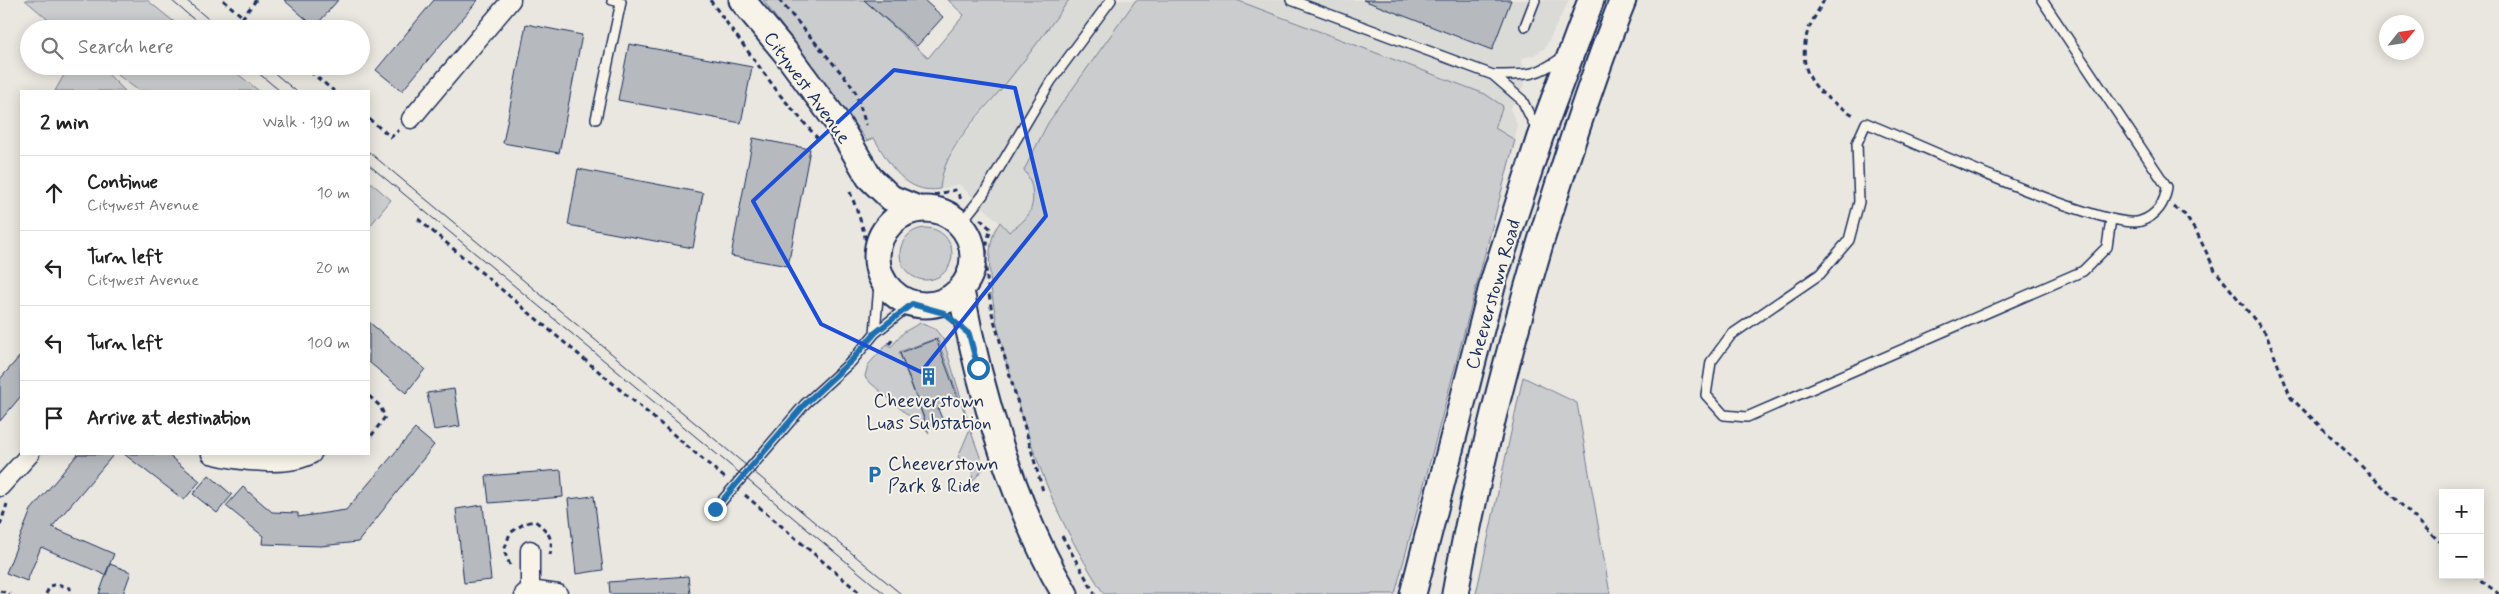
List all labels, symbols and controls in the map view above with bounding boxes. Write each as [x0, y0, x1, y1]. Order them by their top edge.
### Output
north arrow [2379, 15, 2424, 60]
search box [20, 20, 370, 75]
street label: Citywest Avenue [758, 27, 856, 149]
icon: search [38, 34, 66, 62]
text: Search here [78, 35, 174, 60]
text: 2 min [40, 109, 89, 137]
text: Walk · 130 m [263, 112, 350, 133]
text: Continue [87, 170, 158, 195]
icon: ahead [40, 179, 68, 207]
text: 10 m [317, 183, 350, 204]
text: Citywest Avenue [87, 195, 199, 216]
street label: Cheeverstown Road [1460, 216, 1527, 372]
text: Turn left [87, 245, 163, 270]
icon: left [40, 254, 68, 282]
text: 20 m [316, 258, 350, 279]
text: Citywest Avenue [87, 270, 199, 291]
icon: left [40, 329, 68, 357]
text: Turn left [87, 331, 163, 356]
text: 100 m [307, 333, 350, 354]
route start [967, 357, 990, 380]
building icon: Cheeverstown Luas Substation [919, 367, 939, 387]
place label: Cheeverstown Luas Substation [866, 389, 992, 436]
icon: arrive [40, 404, 68, 432]
text: Arrive at destination [87, 406, 251, 431]
place label: Cheeverstown Park & Ride [888, 452, 999, 499]
parking icon: Cheeverstown Park & Ride [864, 464, 884, 484]
map controls [2439, 489, 2484, 579]
button: + [2439, 489, 2484, 534]
route end [704, 498, 727, 521]
button: − [2439, 534, 2484, 579]

